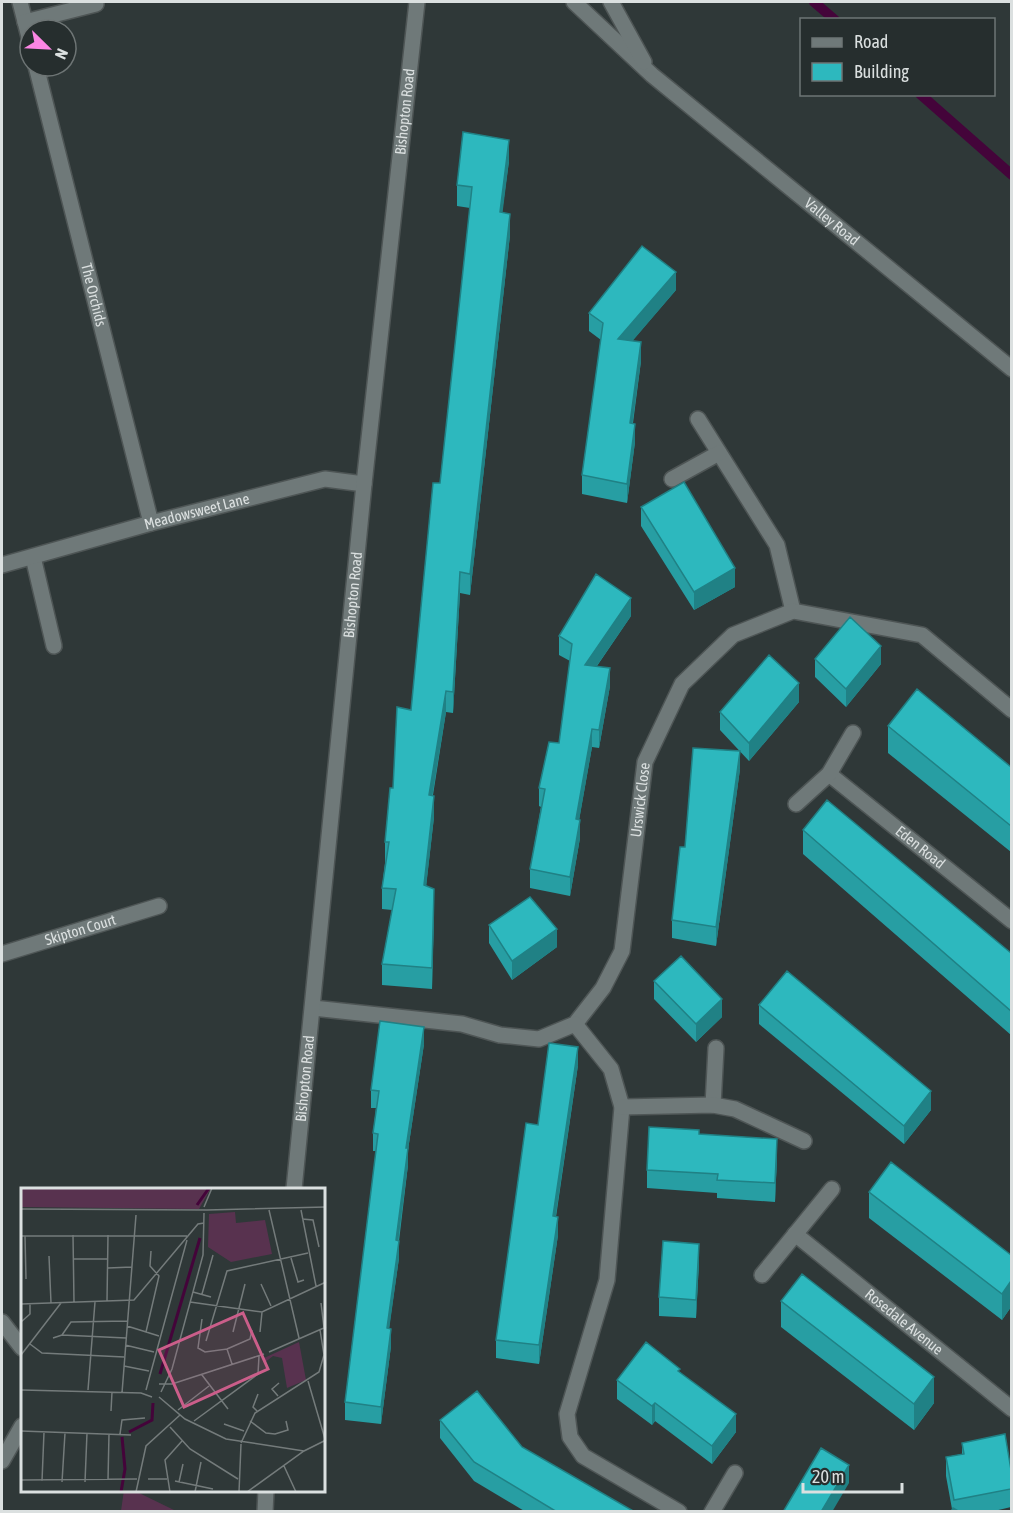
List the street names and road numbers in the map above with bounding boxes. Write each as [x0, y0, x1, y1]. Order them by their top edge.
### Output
street label: Bishopton Road [391, 68, 418, 156]
street label: Valley Road [801, 194, 863, 249]
street label: The Orchids [78, 261, 110, 328]
street label: Meadowsweet Lane [142, 489, 251, 533]
street label: Bishopton Road [340, 551, 365, 639]
street label: Urswick Close [627, 761, 653, 838]
street label: Eden Road [892, 822, 949, 872]
street label: Skipton Court [43, 911, 118, 948]
street label: Bishopton Road [292, 1035, 317, 1122]
street label: Rosedale Avenue [862, 1285, 947, 1358]

